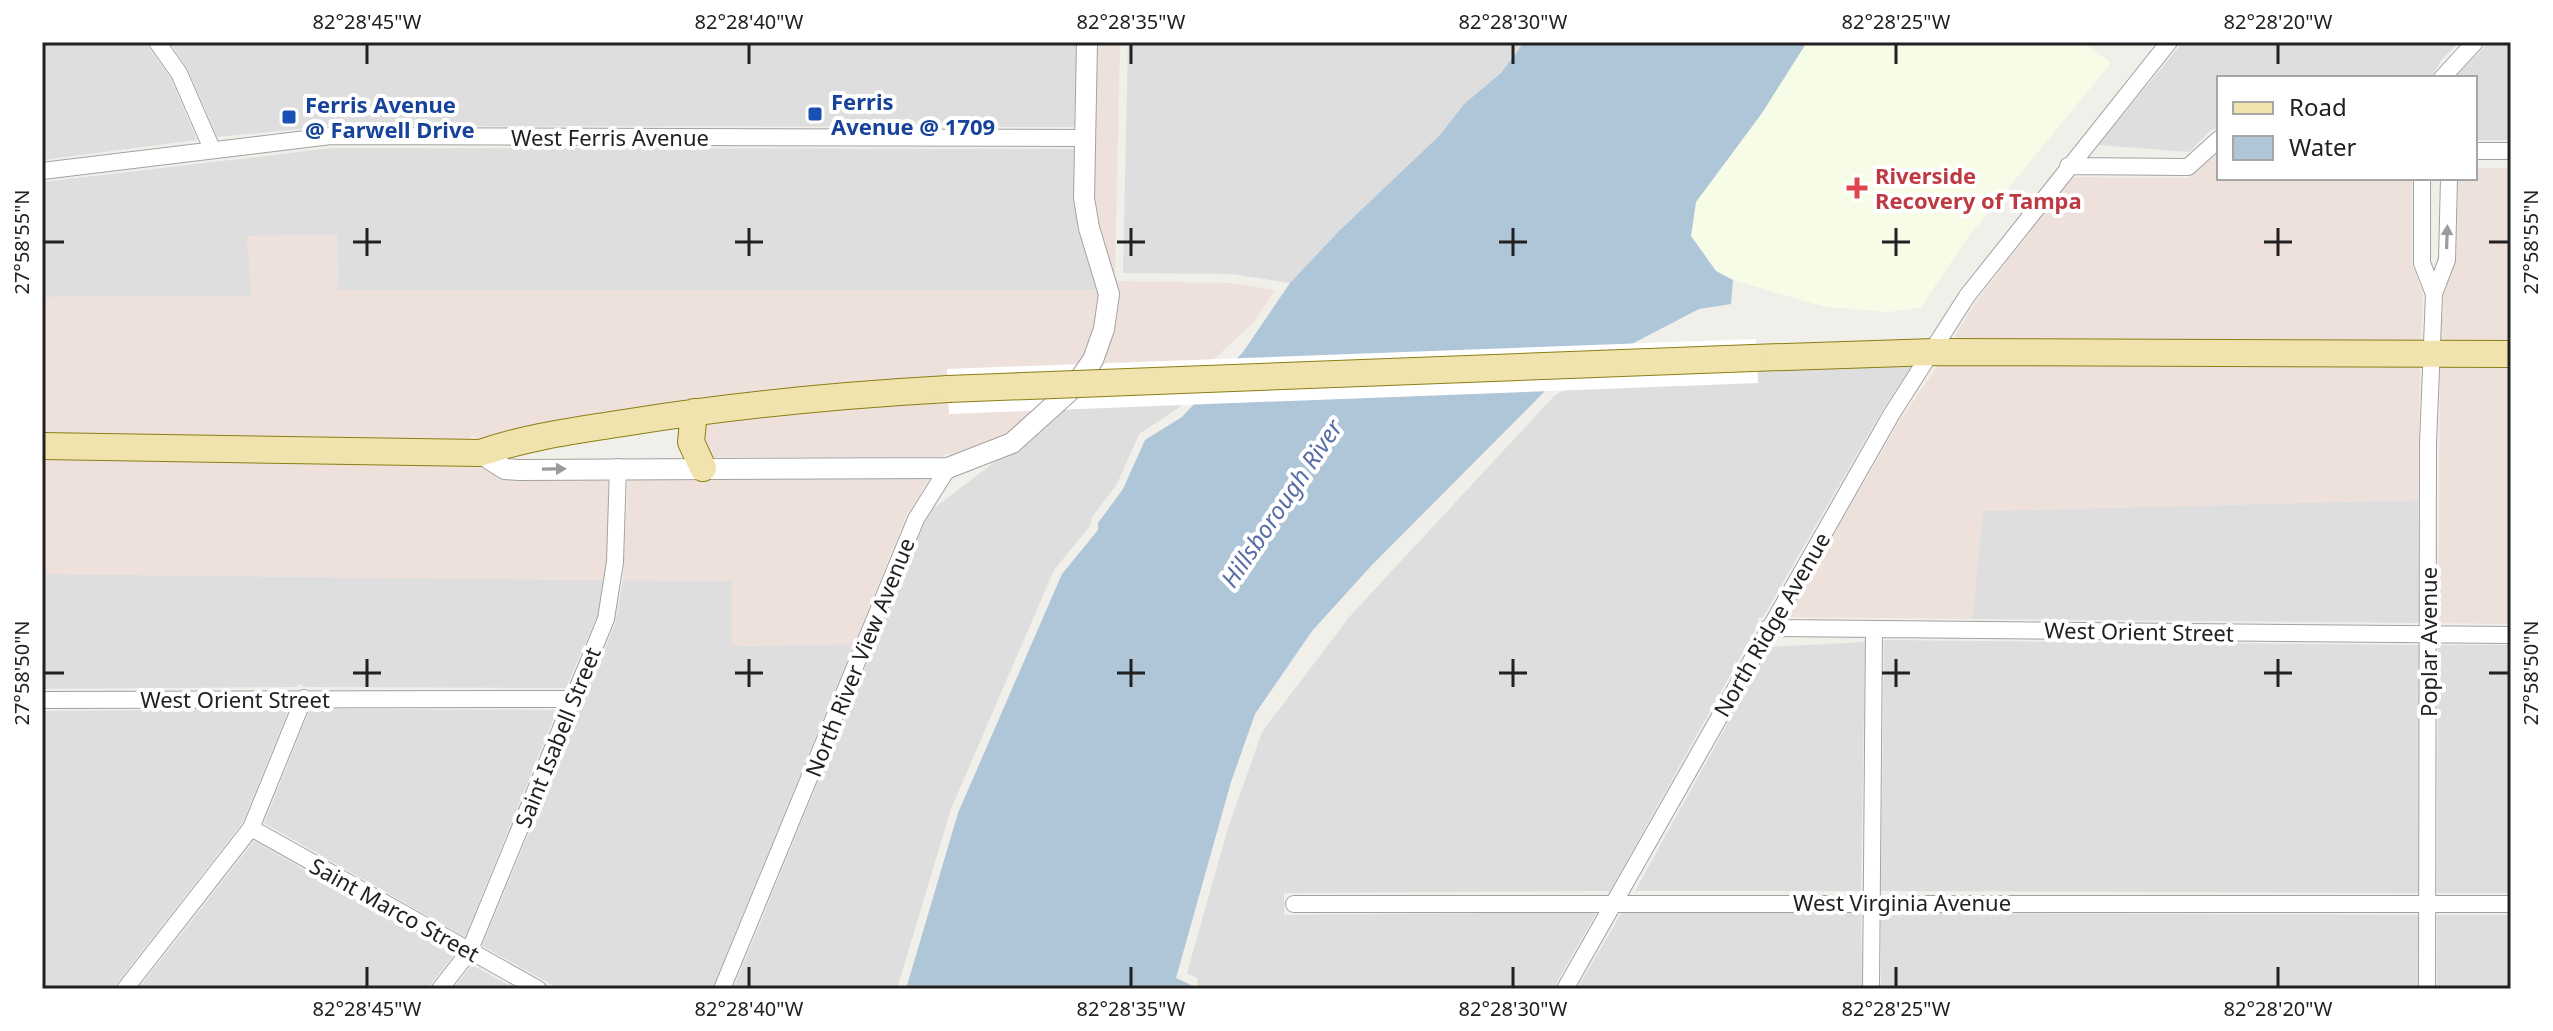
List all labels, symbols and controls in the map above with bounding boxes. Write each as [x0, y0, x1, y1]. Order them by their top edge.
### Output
text: 82°28'45"W [313, 8, 422, 35]
text: 82°28'40"W [695, 8, 804, 35]
text: 82°28'35"W [1077, 8, 1186, 35]
text: 82°28'30"W [1459, 8, 1568, 35]
text: 82°28'25"W [1842, 8, 1951, 35]
text: 82°28'20"W [2224, 8, 2333, 35]
legend [2217, 76, 2477, 180]
place label: Ferris Avenue @ 1709 [831, 86, 995, 141]
place label: Ferris Avenue @ Farwell Drive [305, 89, 475, 144]
text: Road [2289, 90, 2347, 123]
marker: Ferris Avenue @ 1709 [806, 105, 824, 123]
marker: Ferris Avenue @ Farwell Drive [280, 108, 298, 126]
street label: West Ferris Avenue [511, 122, 709, 152]
text: Water [2289, 130, 2357, 163]
place label: Riverside Recovery of Tampa [1875, 160, 2082, 215]
marker: Riverside Recovery of Tampa [1846, 177, 1868, 199]
text: 27°58'55"N [8, 189, 35, 295]
text: 27°58'55"N [2517, 189, 2544, 295]
one-way arrow [2441, 224, 2454, 249]
water label: Hillsborough River [1213, 411, 1350, 593]
one-way arrow [542, 463, 567, 475]
street label: North Ridge Avenue [1706, 526, 1836, 722]
street label: North River View Avenue [797, 533, 921, 781]
street label: Poplar Avenue [2413, 567, 2443, 717]
street label: West Orient Street [2044, 614, 2234, 648]
text: 27°58'50"N [8, 620, 35, 726]
text: 27°58'50"N [2517, 620, 2544, 726]
street label: Saint Isabell Street [507, 642, 607, 832]
street label: West Orient Street [140, 684, 330, 714]
street label: Saint Marco Street [305, 850, 485, 968]
street label: West Virginia Avenue [1793, 887, 2011, 917]
text: 82°28'45"W [313, 995, 422, 1022]
text: 82°28'40"W [695, 995, 804, 1022]
text: 82°28'35"W [1077, 995, 1186, 1022]
text: 82°28'30"W [1459, 995, 1568, 1022]
text: 82°28'25"W [1842, 995, 1951, 1022]
text: 82°28'20"W [2224, 995, 2333, 1022]

